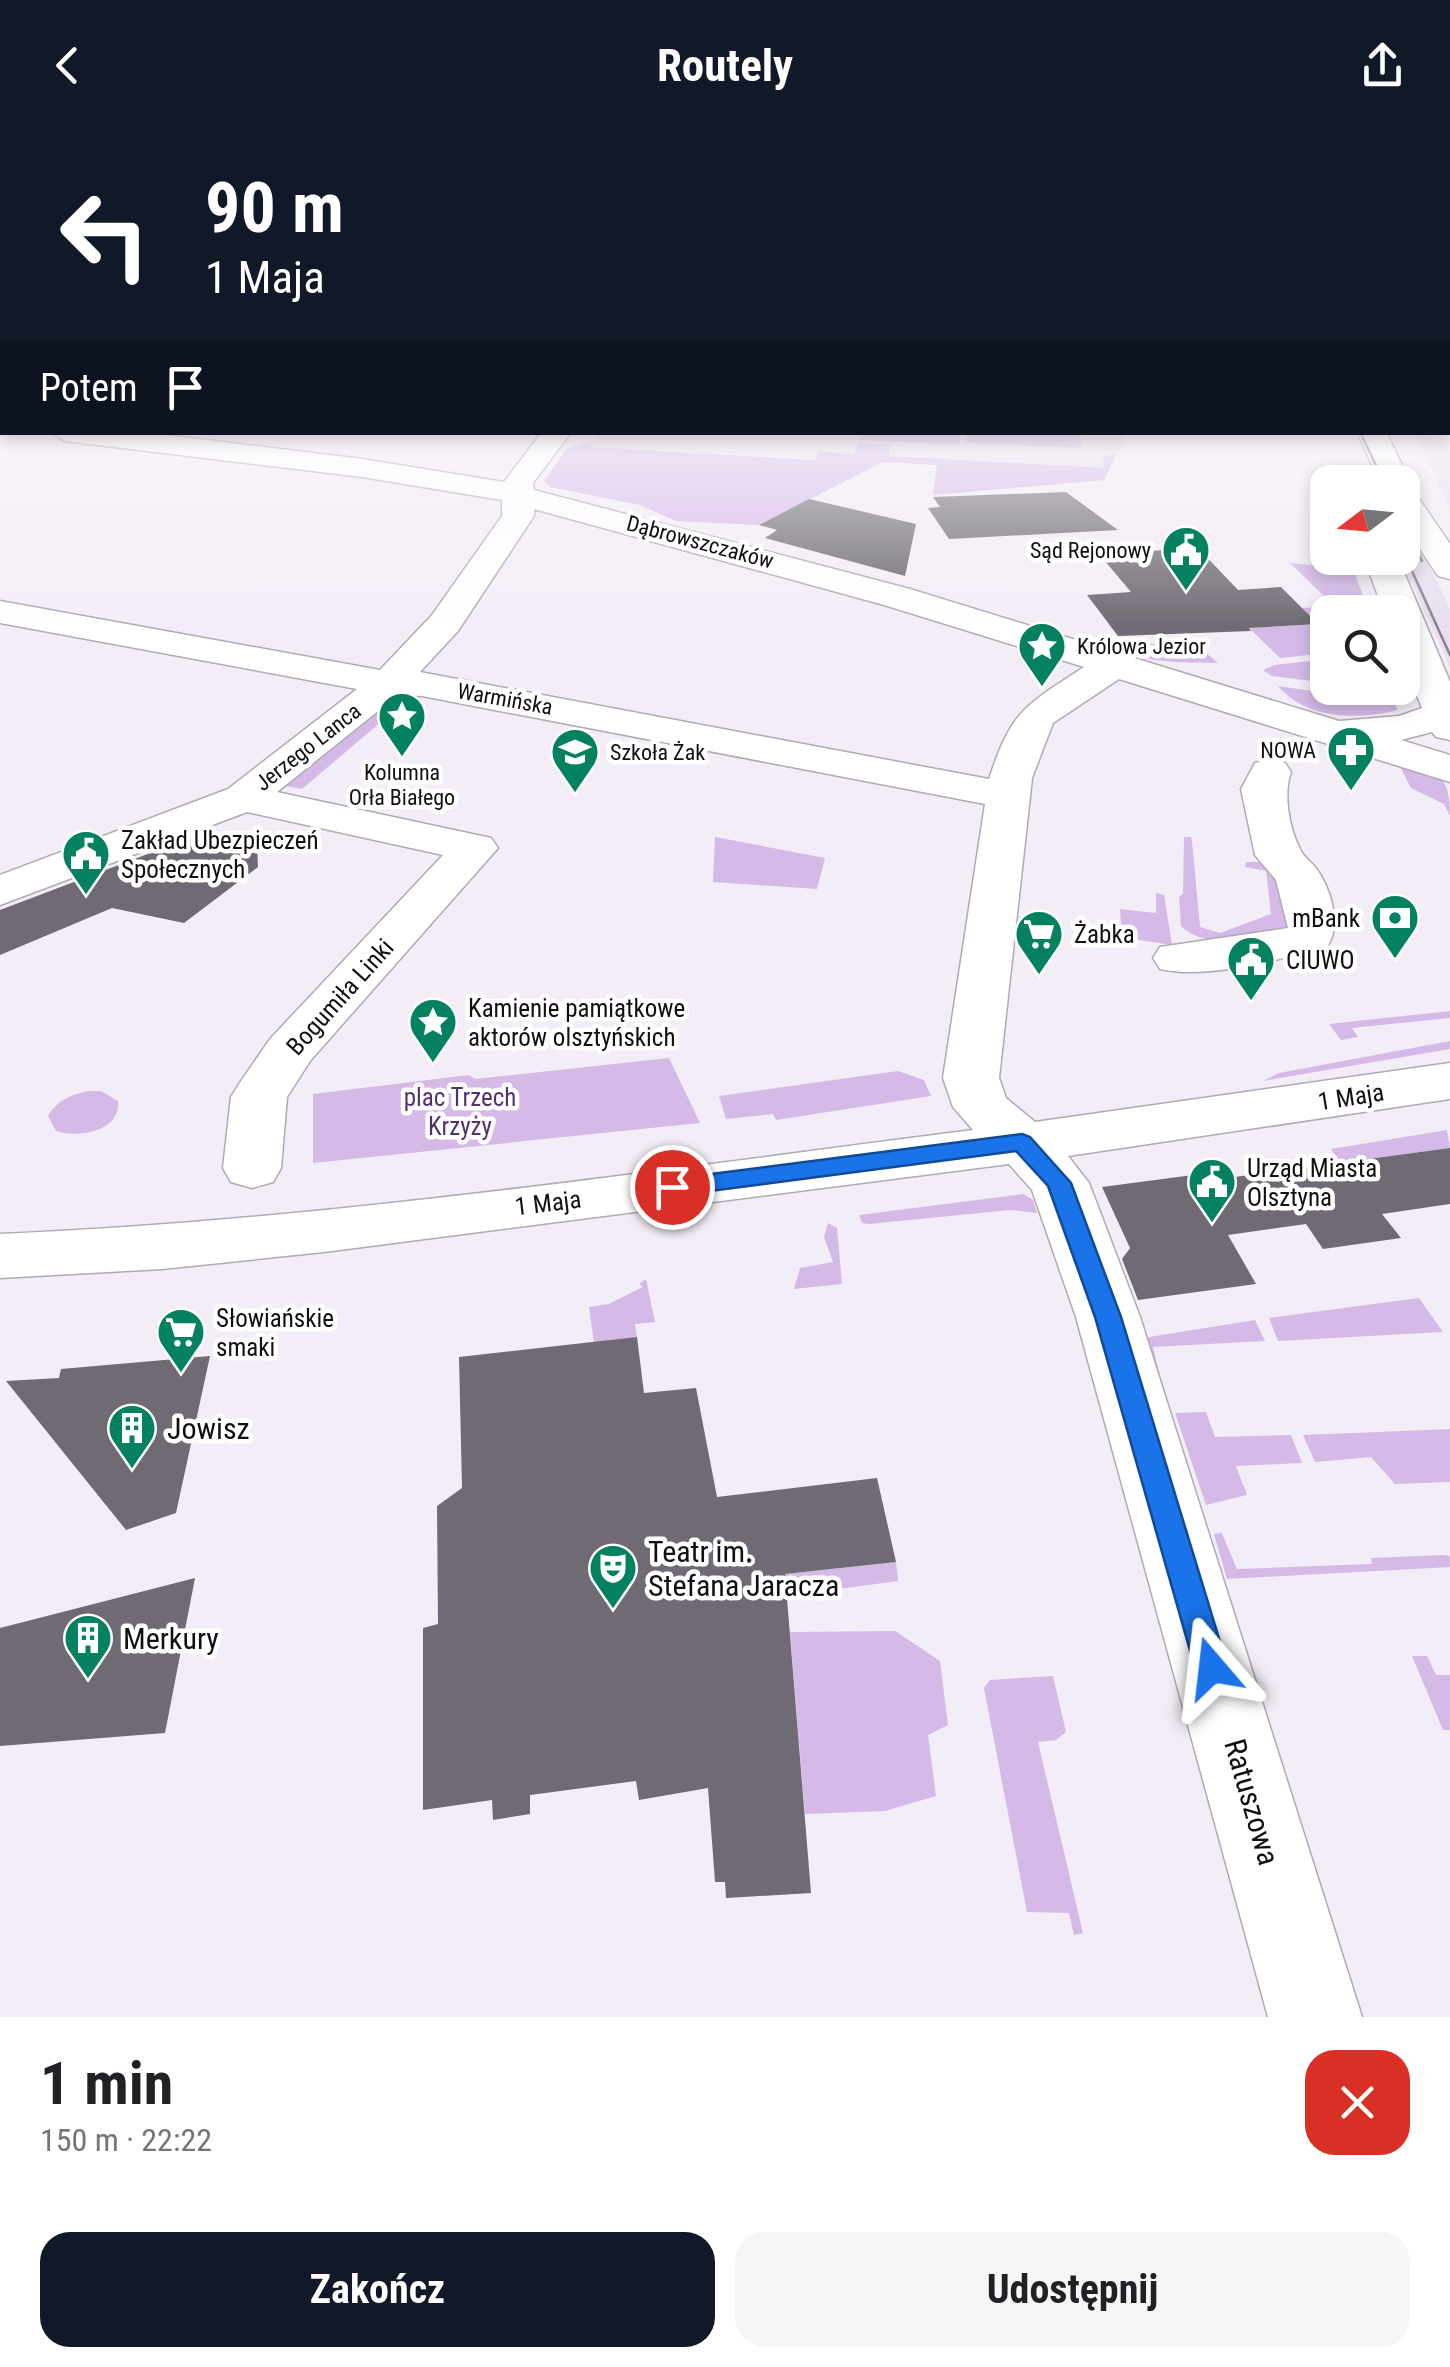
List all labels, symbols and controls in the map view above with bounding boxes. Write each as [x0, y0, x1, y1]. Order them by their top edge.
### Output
icon: back [40, 38, 95, 93]
icon: share [1355, 38, 1410, 93]
text: Routely [657, 39, 793, 92]
text: 90 m [205, 167, 344, 249]
icon: left [40, 170, 170, 300]
text: 1 Maja [205, 251, 325, 304]
icon: arrive [158, 360, 213, 415]
text: Potem [40, 366, 138, 410]
north arrow [1310, 465, 1420, 575]
map controls [1310, 465, 1420, 705]
street label: Dąbrowszczaków [624, 510, 776, 574]
public building icon: Sąd Rejonowy [1160, 524, 1212, 592]
place label: Sąd Rejonowy [1030, 538, 1151, 563]
button: search [1310, 595, 1420, 705]
place icon: Królowa Jezior [1016, 620, 1068, 688]
place label: Królowa Jezior [1077, 634, 1206, 659]
street label: Warmińska [455, 678, 555, 720]
place icon: Kolumna Orła Białego [376, 690, 428, 758]
street label: Jerzego Lanca [250, 698, 366, 796]
pharmacy icon: NOWA [1325, 724, 1377, 792]
school or university icon: Szkoła Żak [549, 726, 601, 794]
place label: NOWA [1260, 738, 1316, 763]
place label: Szkoła Żak [610, 740, 705, 765]
place label: Kolumna Orła Białego [349, 760, 455, 810]
place label: Zakład Ubezpieczeń Społecznych [121, 826, 319, 884]
public building icon: Zakład Ubezpieczeń Społecznych [60, 828, 112, 896]
bank icon: mBank [1369, 892, 1421, 960]
place label: mBank [1292, 904, 1361, 933]
supermarket icon: Żabka [1013, 908, 1065, 976]
place label: Żabka [1074, 920, 1135, 949]
street label: Bogumiła Linki [280, 933, 400, 1061]
public building icon: CIUWO [1225, 934, 1277, 1002]
place label: CIUWO [1286, 946, 1355, 975]
place label: Kamienie pamiątkowe aktorów olsztyńskich [468, 994, 685, 1052]
place icon: Kamienie pamiątkowe aktorów olsztyńskich [407, 996, 459, 1064]
street label: 1 Maja [1316, 1077, 1386, 1117]
park label: plac Trzech Krzyży [404, 1083, 516, 1141]
pin [630, 1145, 715, 1230]
place label: Urząd Miasta Olsztyna [1247, 1154, 1377, 1212]
public building icon: Urząd Miasta Olsztyna [1186, 1156, 1238, 1224]
icon: arrive [645, 1160, 700, 1215]
street label: 1 Maja [513, 1185, 583, 1221]
place label: Słowiańskie smaki [216, 1304, 334, 1362]
supermarket icon: Słowiańskie smaki [155, 1306, 207, 1374]
building icon: Jowisz [106, 1402, 158, 1470]
place label: Jowisz [167, 1411, 250, 1446]
place label: Teatr im. Stefana Jaracza [648, 1534, 839, 1603]
theatre icon: Teatr im. Stefana Jaracza [587, 1542, 639, 1610]
building icon: Merkury [62, 1612, 114, 1680]
position arrow [1160, 1616, 1264, 1720]
place label: Merkury [123, 1621, 219, 1656]
street label: Ratuszowa [1217, 1735, 1287, 1869]
text: 1 min [40, 2048, 173, 2119]
button: close [1305, 2050, 1410, 2155]
text: 150 m · 22:22 [40, 2121, 212, 2159]
button: Zakończ [40, 2232, 715, 2347]
button: Udostępnij [735, 2232, 1410, 2347]

